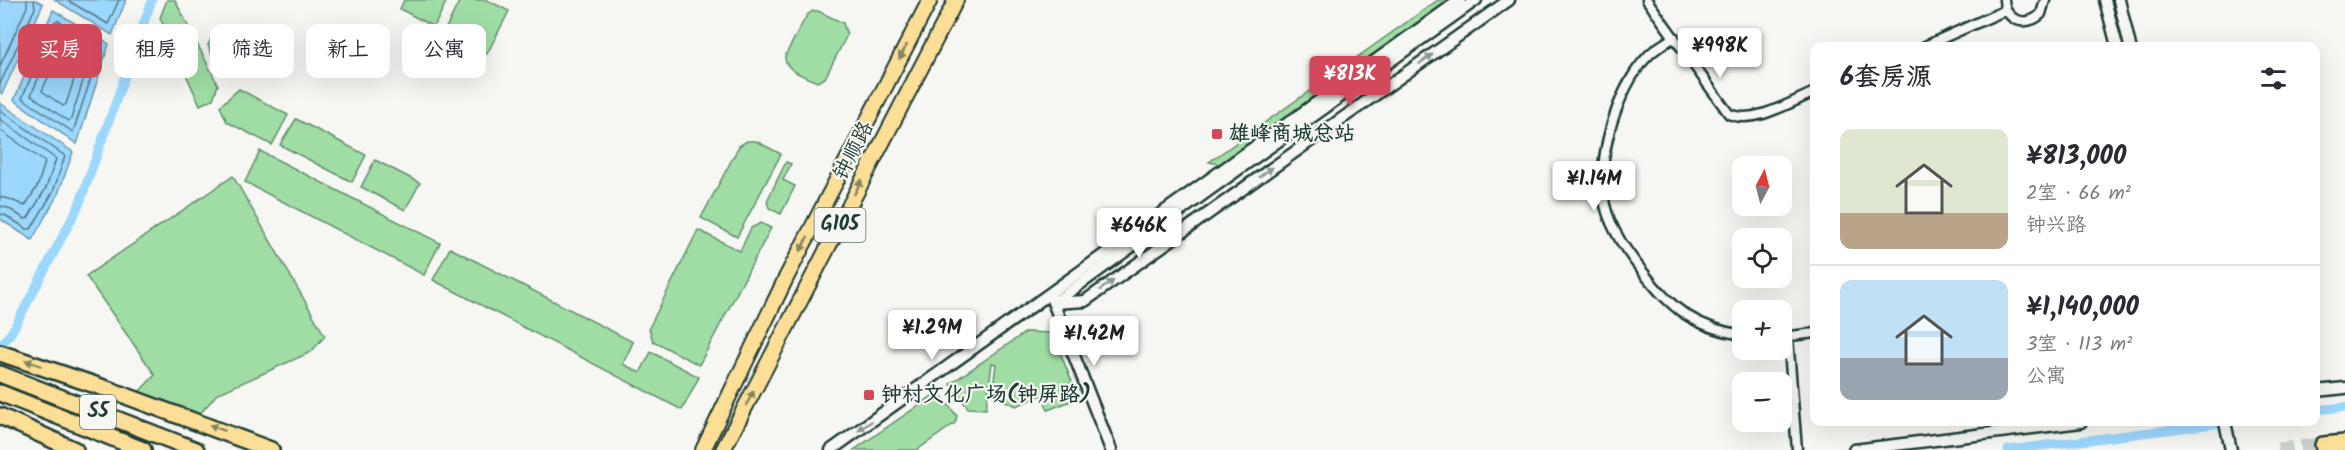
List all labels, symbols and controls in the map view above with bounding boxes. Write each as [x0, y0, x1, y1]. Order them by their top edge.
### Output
chip: 买房 [18, 24, 102, 78]
chip: 租房 [114, 24, 198, 78]
chip: 筛选 [210, 24, 294, 78]
chip: 新上 [306, 24, 390, 78]
chip: 公寓 [402, 24, 486, 78]
pin: ¥998K [1678, 28, 1762, 79]
text: ¥998K [1692, 31, 1748, 63]
one-way arrow [898, 43, 908, 60]
one-way arrow [1417, 53, 1433, 65]
pin: ¥813K [1308, 56, 1392, 107]
text: 6套房源 [1840, 57, 1932, 99]
text: ¥813K [1323, 59, 1377, 91]
icon: filters [2257, 62, 2290, 95]
street label: 钟顺路 [825, 115, 883, 187]
place label: 雄峰商城总站 [1229, 118, 1355, 151]
marker: 雄峰商城总站 [1210, 127, 1224, 141]
text: ¥813,000 [2026, 136, 2126, 178]
icon: home [1888, 153, 1960, 225]
north arrow [1732, 156, 1792, 216]
map controls [1732, 156, 1792, 432]
pin: ¥1.14M [1545, 161, 1643, 212]
text: ¥1.14M [1566, 164, 1622, 196]
one-way arrow [1258, 166, 1274, 178]
text: 2室 · 66 m² [2026, 178, 2131, 210]
one-way arrow [854, 179, 863, 196]
road number: G105 [814, 208, 866, 242]
pin: ¥646K [1097, 208, 1181, 259]
text: 钟兴路 [2026, 210, 2086, 242]
text: ¥646K [1111, 211, 1167, 243]
button: locate [1732, 228, 1792, 288]
one-way arrow [799, 235, 809, 252]
one-way arrow [1099, 279, 1115, 291]
text: ¥1,140,000 [2026, 287, 2139, 329]
button: + [1732, 300, 1792, 360]
icon: home [1888, 304, 1960, 376]
pin: ¥1.29M [883, 310, 981, 361]
text: ¥1.29M [902, 313, 962, 345]
pin: ¥1.42M [1045, 316, 1143, 367]
text: ¥1.42M [1064, 319, 1124, 351]
text: 3室 · 113 m² [2026, 329, 2132, 361]
one-way arrow [24, 358, 42, 368]
text: 公寓 [2026, 361, 2066, 393]
button: − [1732, 372, 1792, 432]
place label: 钟村文化广场(钟屏路) [881, 379, 1091, 412]
marker: 钟村文化广场(钟屏路) [862, 388, 876, 402]
one-way arrow [745, 389, 755, 406]
road number: S5 [80, 395, 116, 429]
one-way arrow [858, 420, 874, 432]
one-way arrow [208, 423, 226, 433]

